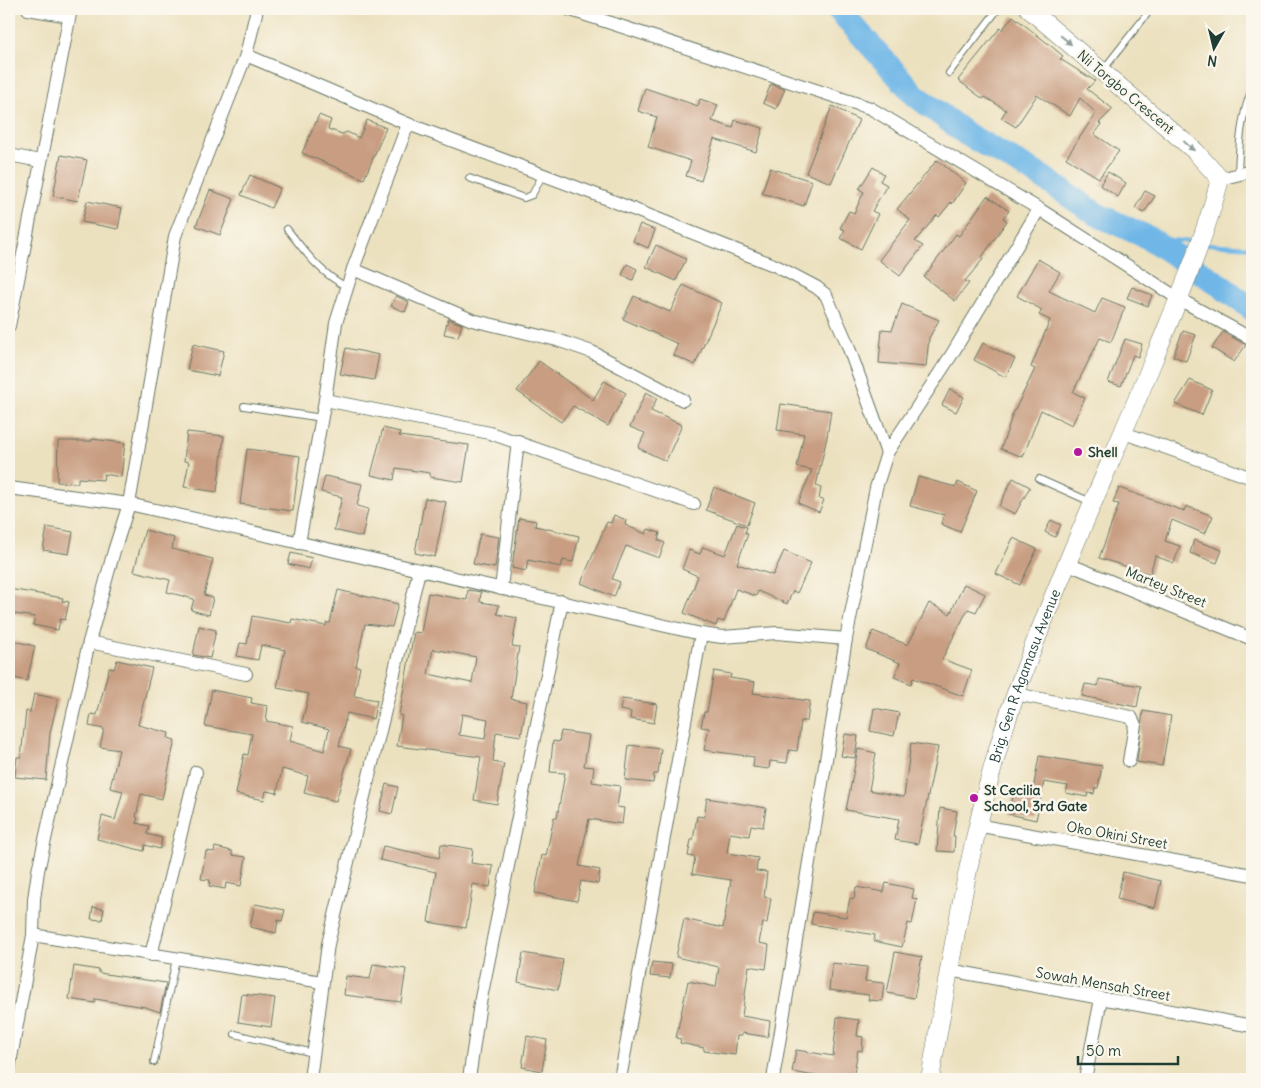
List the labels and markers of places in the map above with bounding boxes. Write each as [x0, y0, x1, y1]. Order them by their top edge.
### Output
place label: Shell [1088, 443, 1118, 461]
marker: Shell [1072, 446, 1084, 458]
place label: St Cecilia School, 3rd Gate [984, 781, 1088, 815]
marker: St Cecilia School, 3rd Gate [968, 792, 980, 804]

